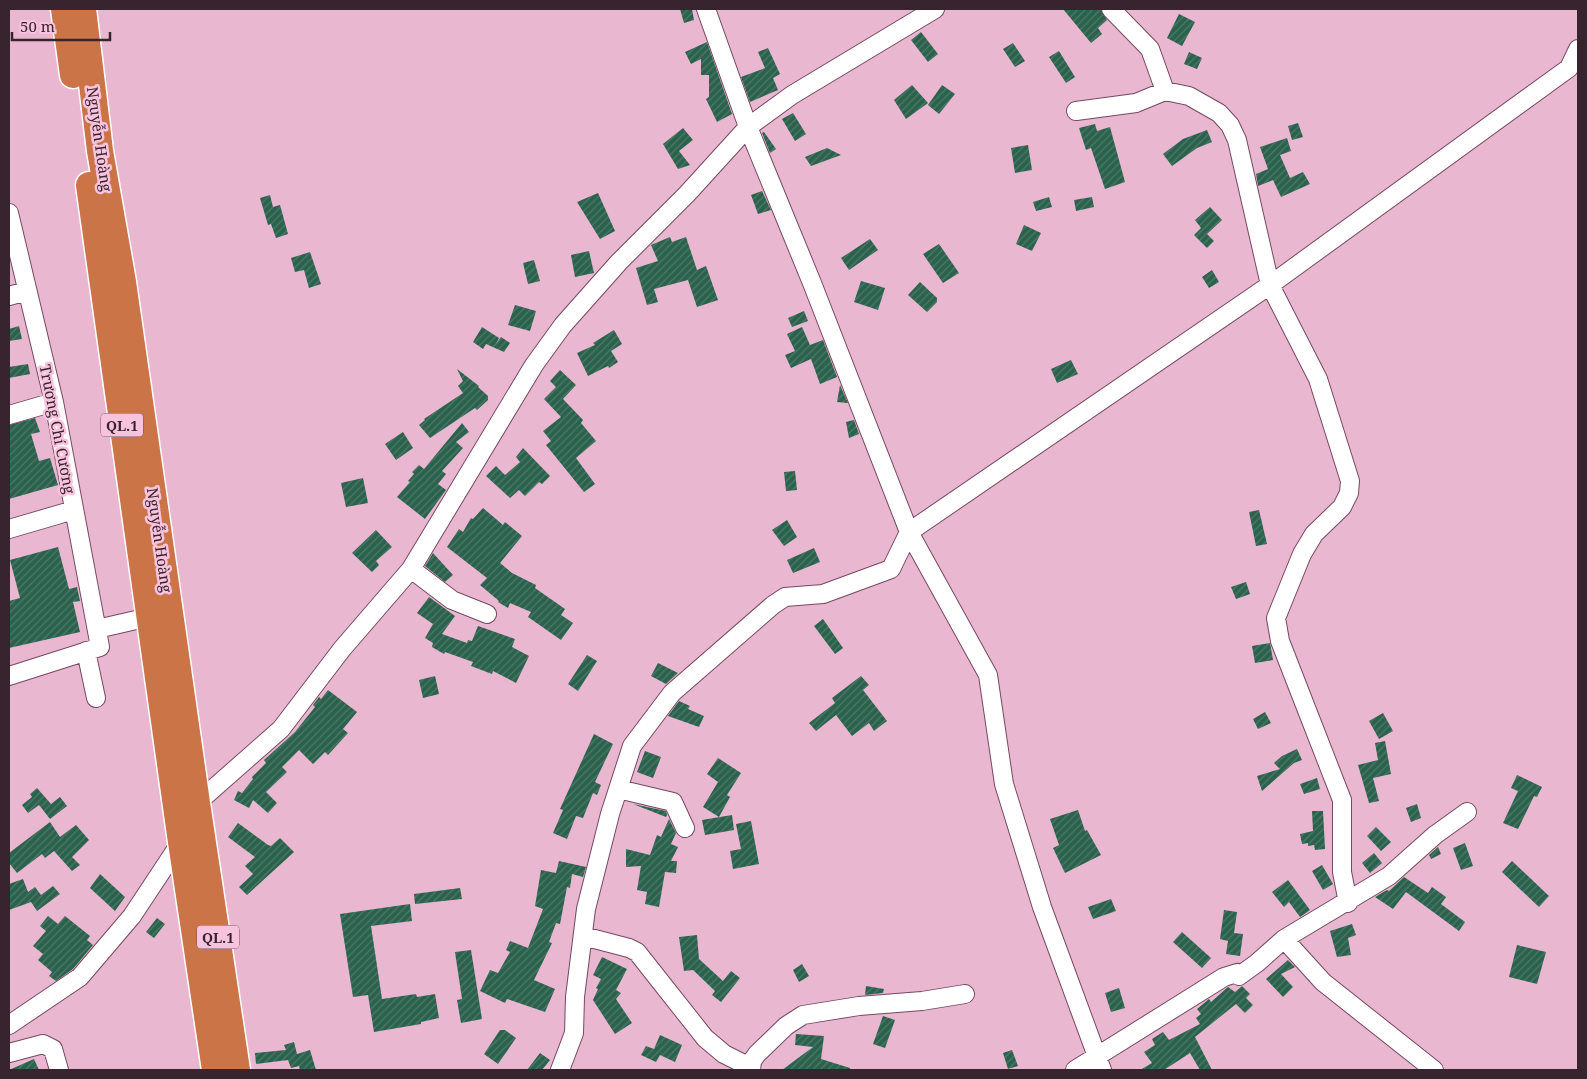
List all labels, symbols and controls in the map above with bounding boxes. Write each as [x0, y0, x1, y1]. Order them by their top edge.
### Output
scale bar [12, 10, 110, 42]
text: 50 m [20, 16, 55, 36]
street label: Nguyễn Hoàng [83, 85, 117, 193]
street label: Trương Chí Cương [36, 363, 80, 495]
road number: QL.1 [101, 414, 143, 436]
street label: Nguyễn Hoàng [143, 486, 177, 594]
road number: QL.1 [197, 926, 239, 949]

